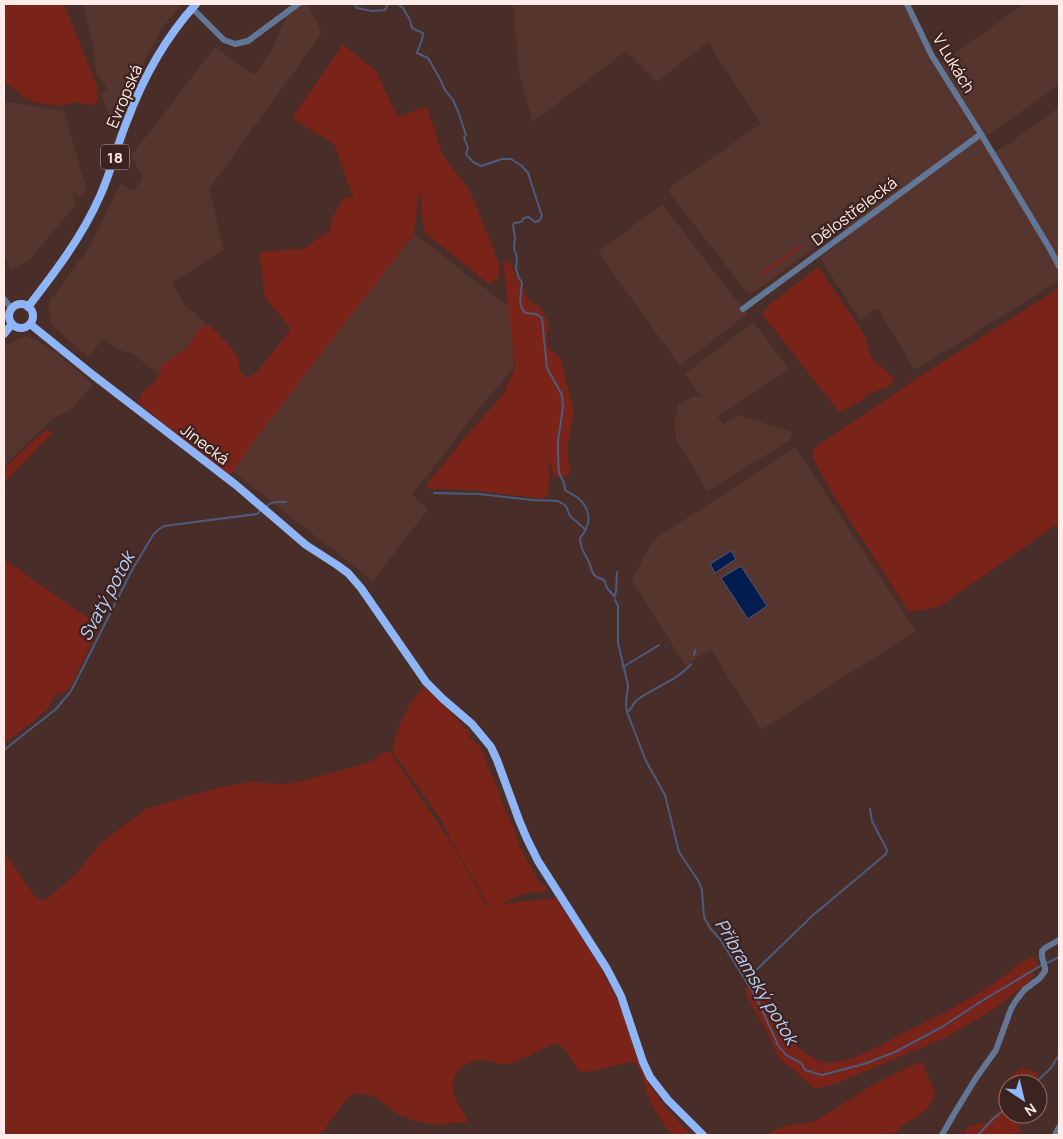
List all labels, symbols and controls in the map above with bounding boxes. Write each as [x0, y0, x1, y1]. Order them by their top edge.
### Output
street label: V Lukách [928, 29, 980, 97]
street label: Evropská [101, 61, 147, 131]
road number: 18 [101, 144, 129, 170]
street label: Dělostřelecká [807, 172, 901, 250]
street label: Jinecká [176, 418, 234, 470]
water label: Svatý potok [73, 545, 141, 645]
water label: Příbramský potok [710, 914, 806, 1051]
north arrow [998, 1074, 1048, 1124]
text: N [1021, 1099, 1040, 1121]

